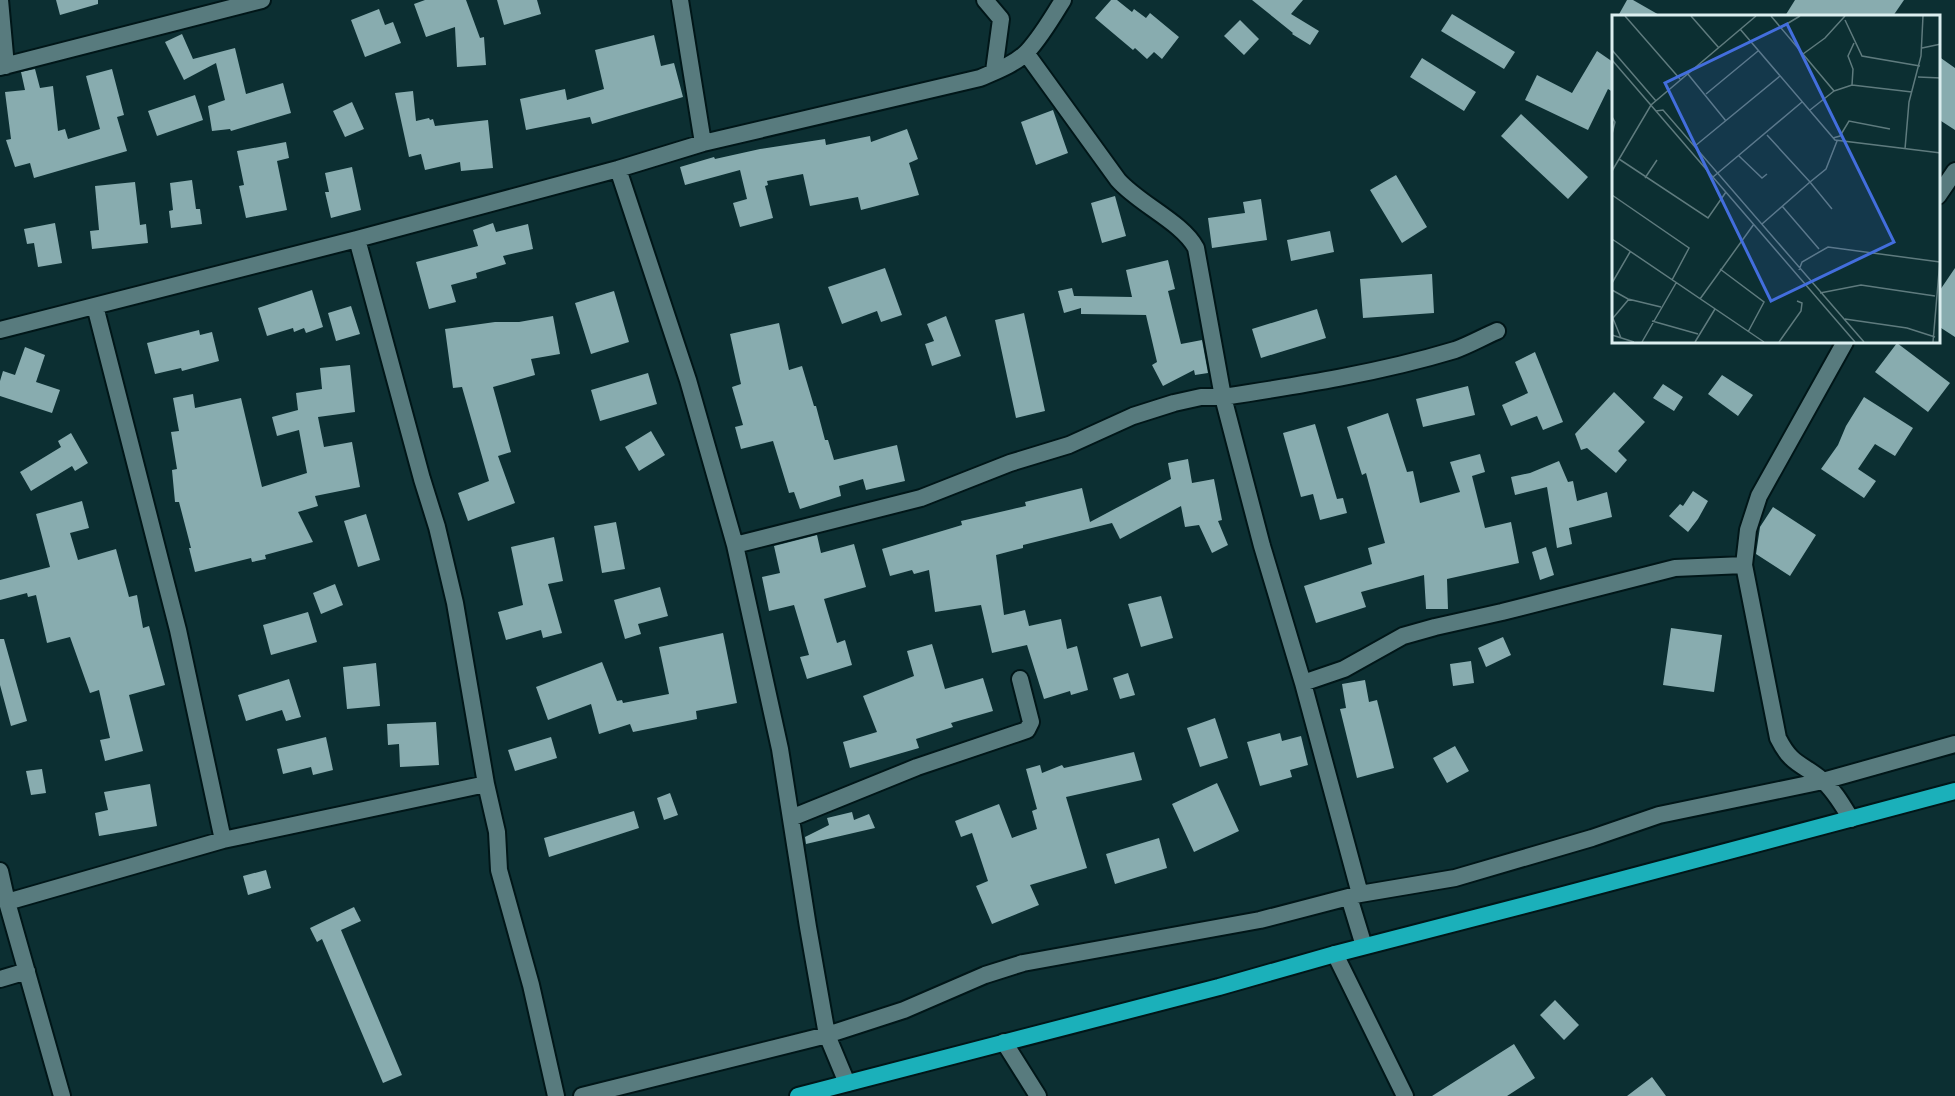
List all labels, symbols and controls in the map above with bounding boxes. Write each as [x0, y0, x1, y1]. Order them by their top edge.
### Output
inset map [1612, 15, 1940, 344]

